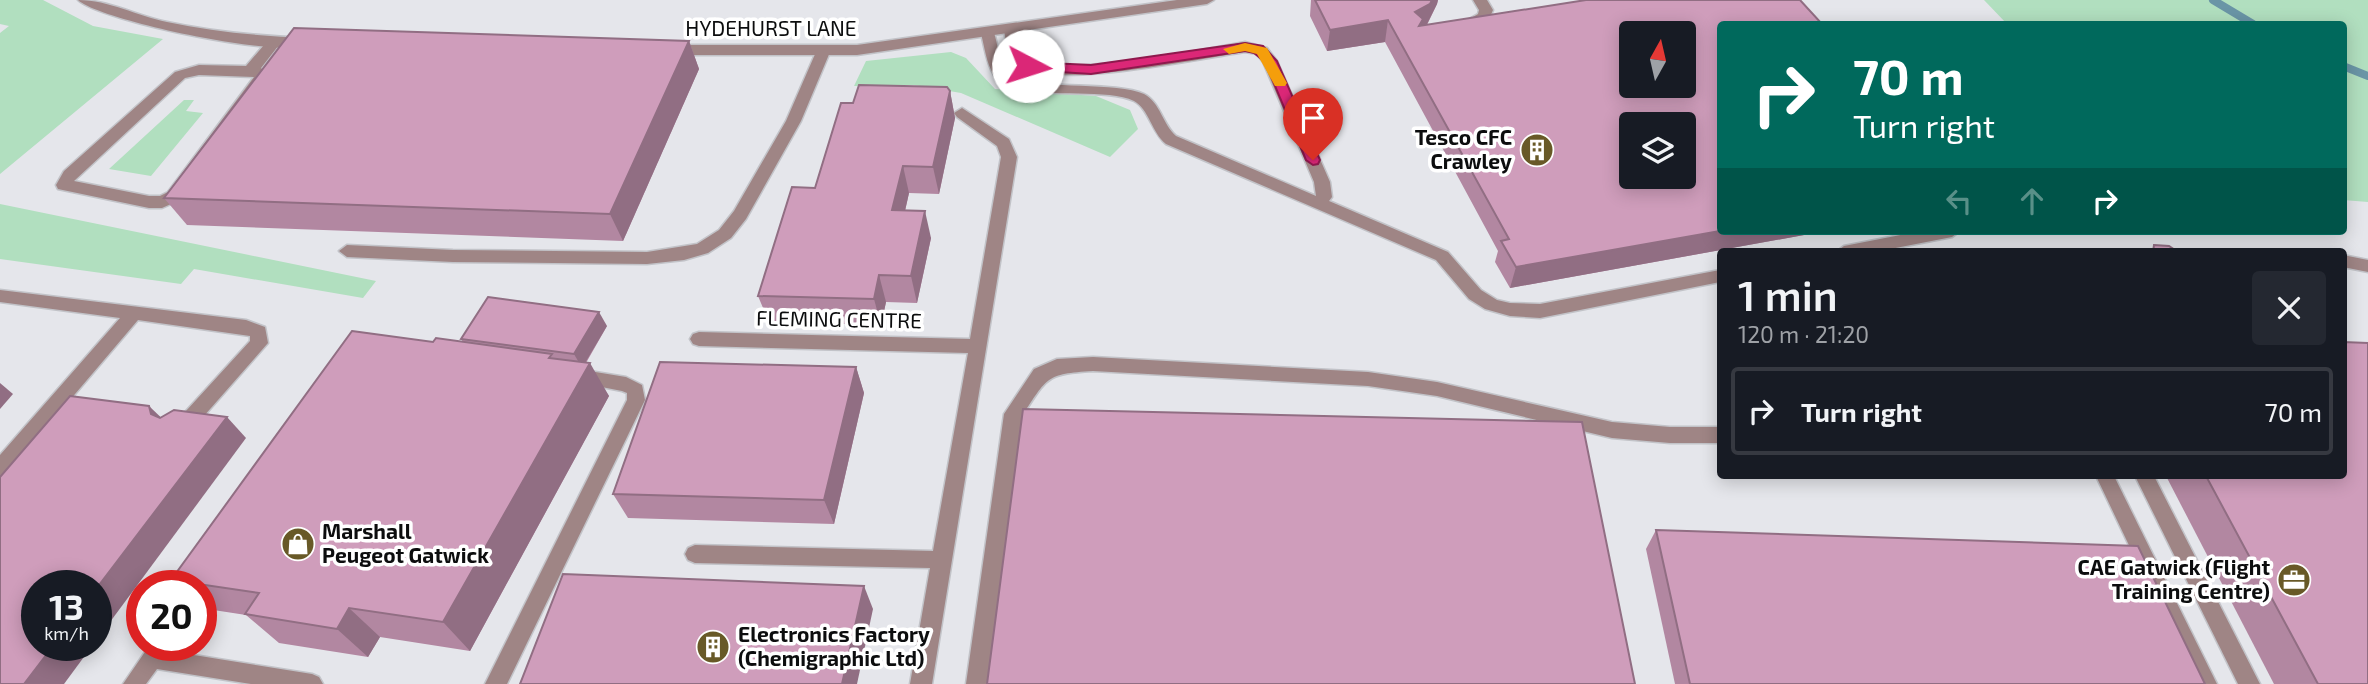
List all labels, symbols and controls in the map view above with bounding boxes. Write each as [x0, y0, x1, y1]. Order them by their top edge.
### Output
street label: HYDEHURST LANE [685, 15, 857, 40]
north arrow [1619, 21, 1696, 98]
map controls [1619, 21, 1696, 189]
position arrow [991, 29, 1065, 103]
text: 70 m [1853, 46, 1964, 105]
icon: right [1738, 49, 1829, 140]
pin [1283, 88, 1343, 160]
icon: arrive [1294, 99, 1332, 137]
text: Turn right [1853, 106, 1995, 144]
button: layers [1619, 112, 1696, 189]
place label: Tesco CFC Crawley [1415, 124, 1512, 174]
building icon: Tesco CFC Crawley [1518, 131, 1556, 169]
icon: left [1940, 182, 1978, 220]
icon: ahead [2013, 182, 2051, 220]
icon: right [2086, 182, 2124, 220]
text: 1 min [1738, 269, 1838, 319]
button: close [2252, 271, 2326, 345]
street label: FLEMING CENTRE [756, 305, 922, 332]
text: 120 m · 21:20 [1738, 320, 1869, 348]
icon: right [1742, 392, 1780, 430]
text: Turn right [1801, 396, 1922, 427]
text: 70 m [2264, 396, 2322, 427]
place label: Marshall Peugeot Gatwick [322, 518, 489, 567]
shop icon: Marshall Peugeot Gatwick [279, 525, 317, 563]
place label: CAE Gatwick (Flight Training Centre) [2078, 554, 2270, 603]
office icon: CAE Gatwick (Flight Training Centre) [2275, 561, 2313, 599]
speed limit sign: 20 [126, 570, 217, 661]
text: 13 [49, 585, 84, 627]
place label: Electronics Factory (Chemigraphic Ltd) [738, 621, 930, 670]
text: km/h [44, 622, 89, 644]
building icon: Electronics Factory (Chemigraphic Ltd) [694, 628, 732, 666]

